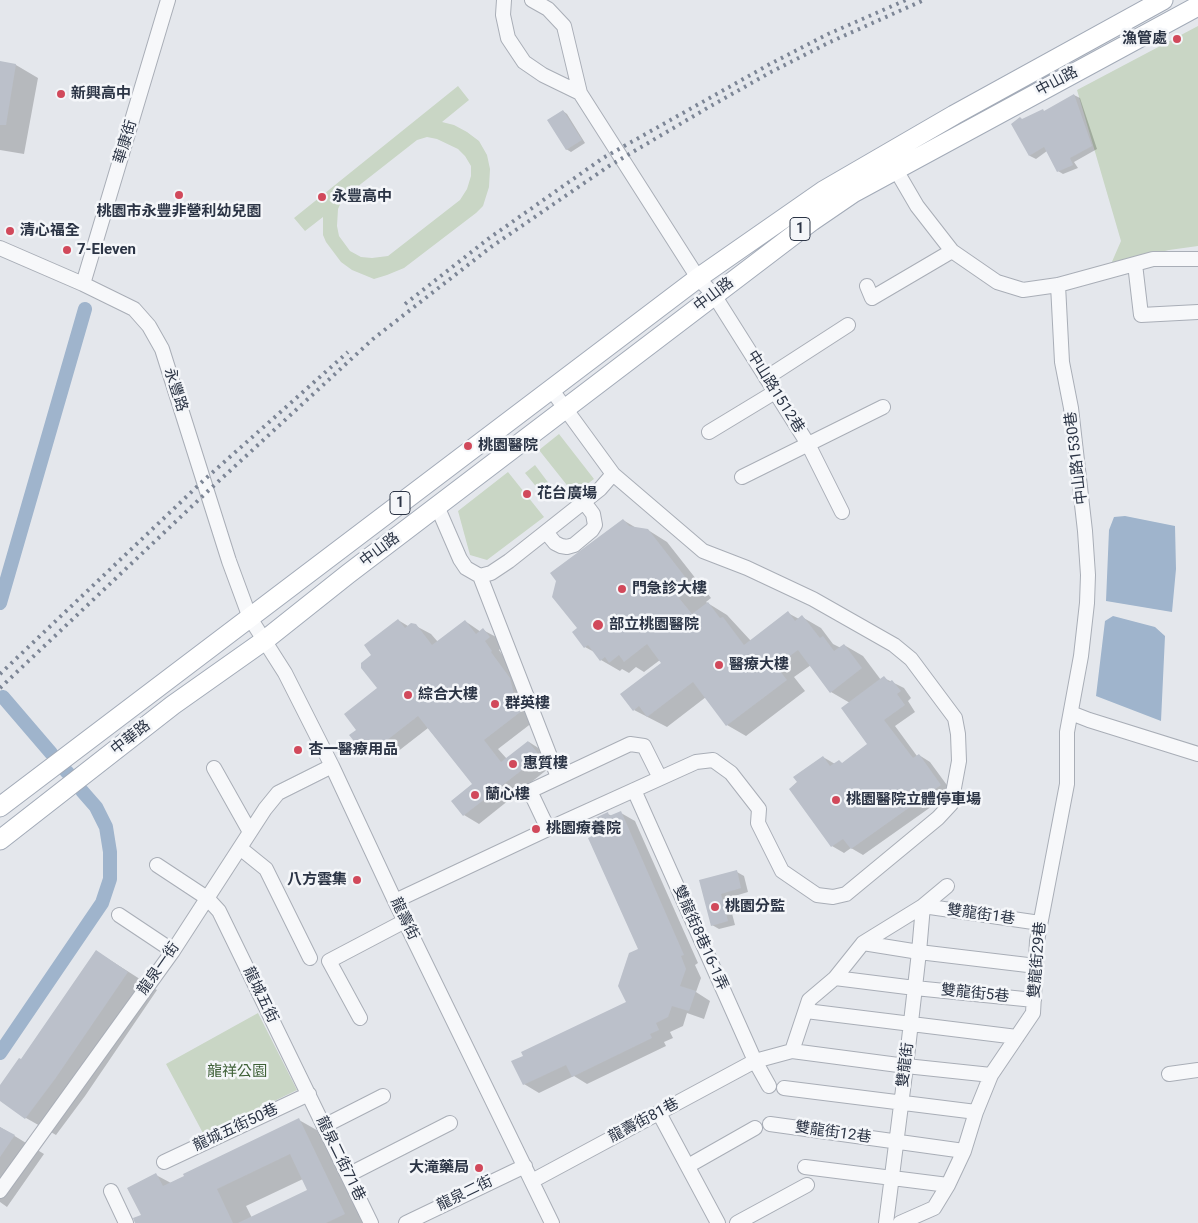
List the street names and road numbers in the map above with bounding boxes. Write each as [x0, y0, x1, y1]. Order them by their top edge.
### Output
street label: 中山路 [1033, 63, 1081, 101]
street label: 華康街 [111, 118, 141, 166]
road number: 1 [790, 218, 810, 240]
street label: 中山路 [691, 274, 737, 316]
street label: 中山路1512巷 [743, 347, 807, 437]
street label: 永豐路 [159, 366, 191, 414]
street label: 中山路1530巷 [1062, 410, 1092, 506]
road number: 1 [390, 492, 410, 514]
street label: 中山路 [357, 529, 403, 571]
street label: 中華路 [108, 717, 154, 759]
street label: 雙龍街8巷16-1弄 [669, 883, 731, 993]
street label: 龍壽街 [386, 895, 422, 943]
street label: 雙龍街1巷 [946, 901, 1016, 929]
street label: 雙龍街29巷 [1026, 921, 1050, 999]
street label: 龍泉一街 [134, 939, 184, 999]
street label: 龍城五街 [239, 964, 281, 1026]
street label: 雙龍街5巷 [940, 981, 1010, 1007]
street label: 雙龍街 [894, 1042, 918, 1088]
street label: 龍壽街81巷 [606, 1095, 682, 1147]
street label: 龍城五街50巷 [191, 1100, 281, 1156]
street label: 龍泉二街71巷 [312, 1114, 368, 1204]
street label: 雙龍街12巷 [794, 1119, 872, 1147]
street label: 龍泉二街 [434, 1173, 496, 1215]

